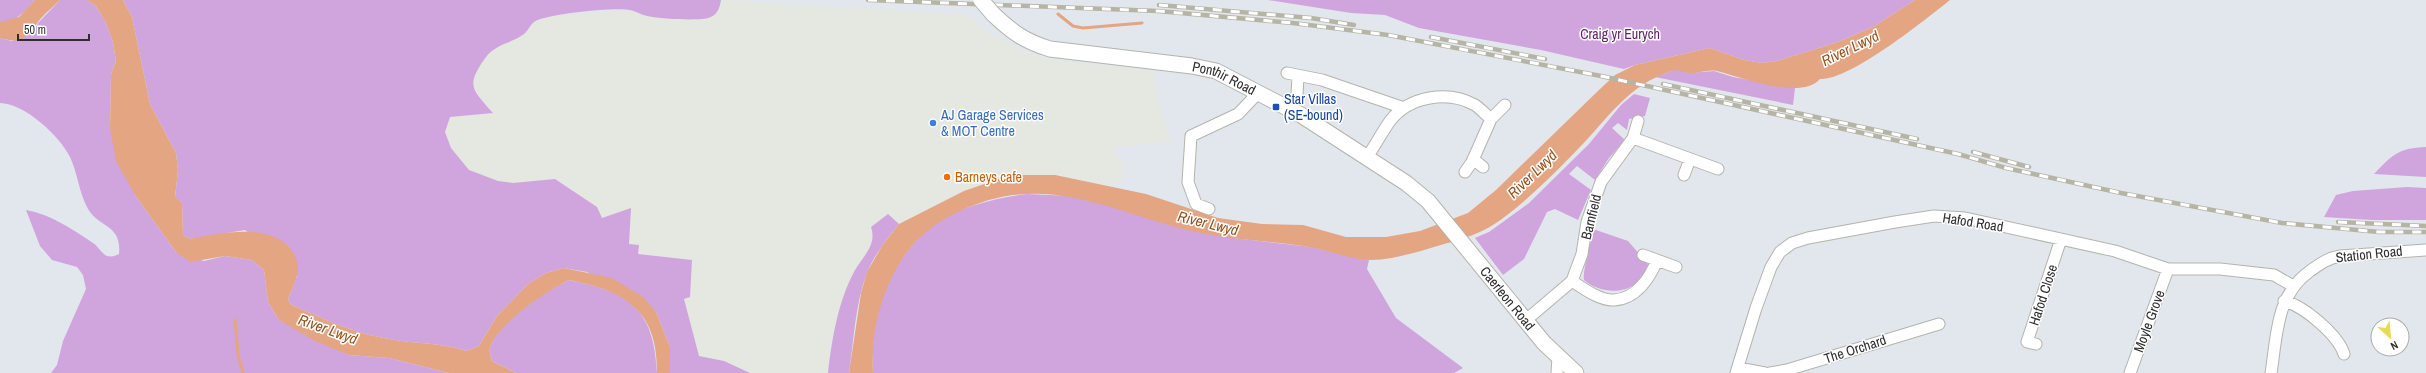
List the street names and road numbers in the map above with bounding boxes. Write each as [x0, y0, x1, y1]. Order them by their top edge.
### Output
street label: Ponthir Road [1191, 57, 1259, 99]
street label: Barnfield [1577, 193, 1605, 241]
street label: Hafod Road [1941, 208, 2005, 236]
street label: Station Road [2335, 242, 2403, 266]
street label: Hafod Close [2025, 262, 2061, 328]
street label: Caerleon Road [1476, 263, 1539, 334]
street label: Moyle Grove [2129, 287, 2169, 355]
street label: The Orchard [1822, 330, 1888, 368]

